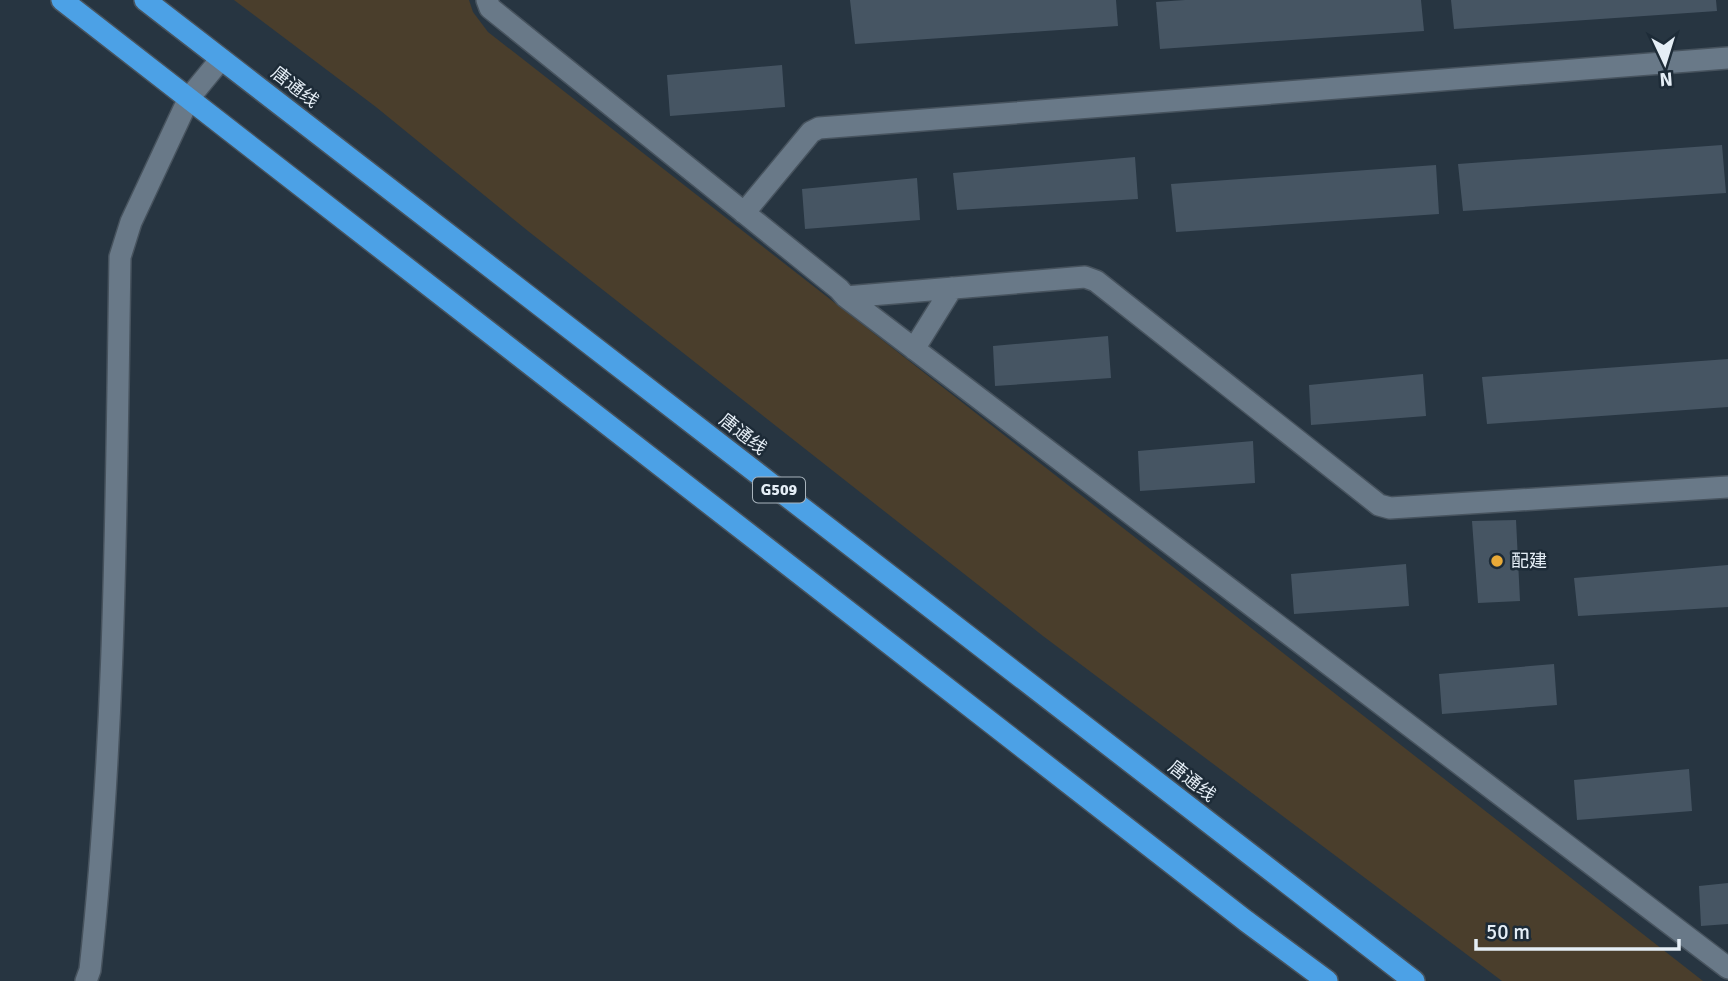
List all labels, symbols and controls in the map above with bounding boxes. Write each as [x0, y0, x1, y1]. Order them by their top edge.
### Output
north arrow [1630, 28, 1700, 98]
street label: 唐通线 [267, 62, 323, 112]
text: N [1659, 67, 1674, 91]
street label: 唐通线 [715, 409, 771, 459]
road number: G509 [753, 477, 805, 503]
place label: 配建 [1511, 550, 1547, 572]
marker: 配建 [1489, 553, 1505, 569]
street label: 唐通线 [1164, 756, 1220, 806]
scale bar [1476, 908, 1679, 952]
text: 50 m [1486, 919, 1530, 945]

